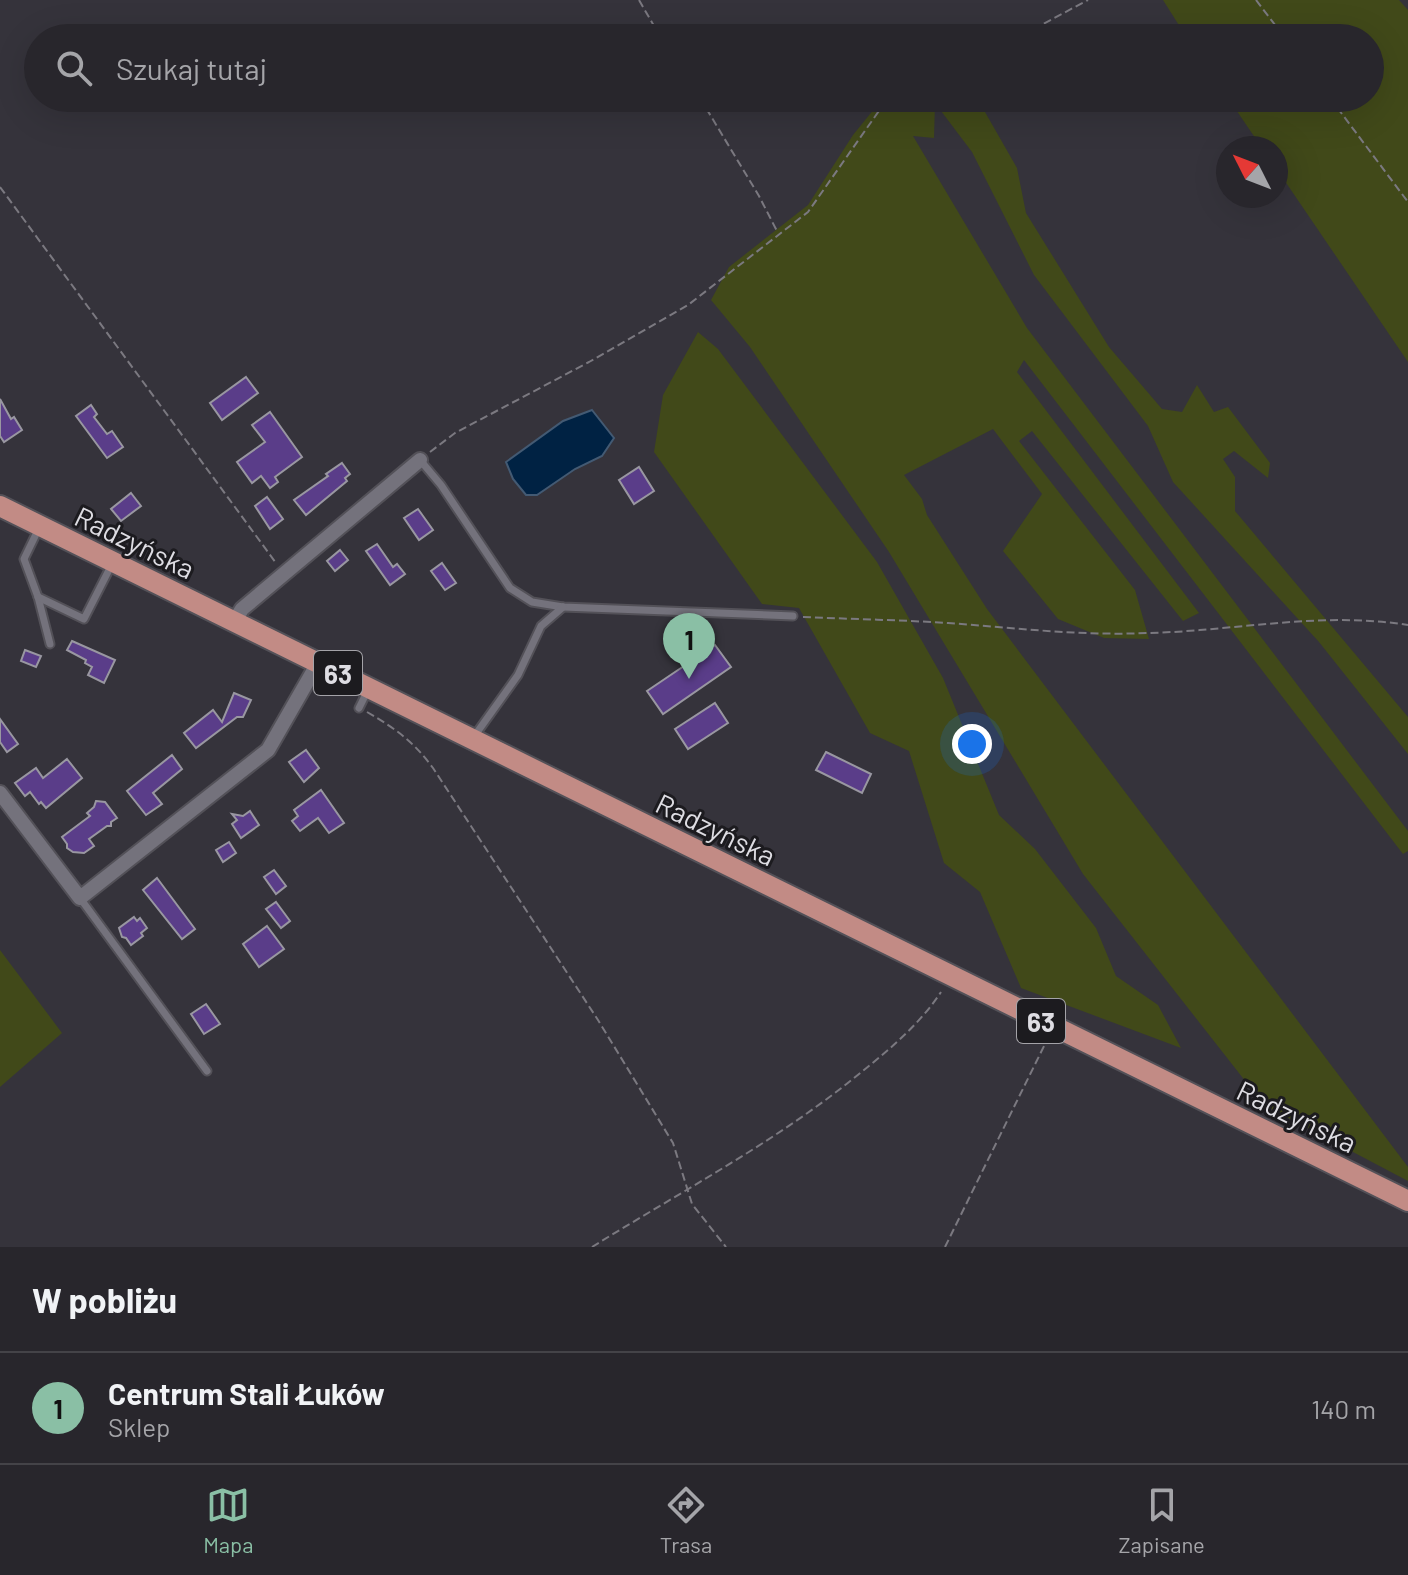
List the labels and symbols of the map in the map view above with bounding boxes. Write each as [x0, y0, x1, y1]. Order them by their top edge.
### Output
north arrow [1216, 136, 1288, 208]
street label: Radzyńska [70, 499, 200, 585]
pin: 1 [663, 613, 715, 679]
road number: 63 [314, 651, 362, 695]
your location [952, 724, 992, 764]
street label: Radzyńska [651, 786, 781, 872]
road number: 63 [1017, 999, 1065, 1043]
street label: Radzyńska [1232, 1073, 1362, 1159]

